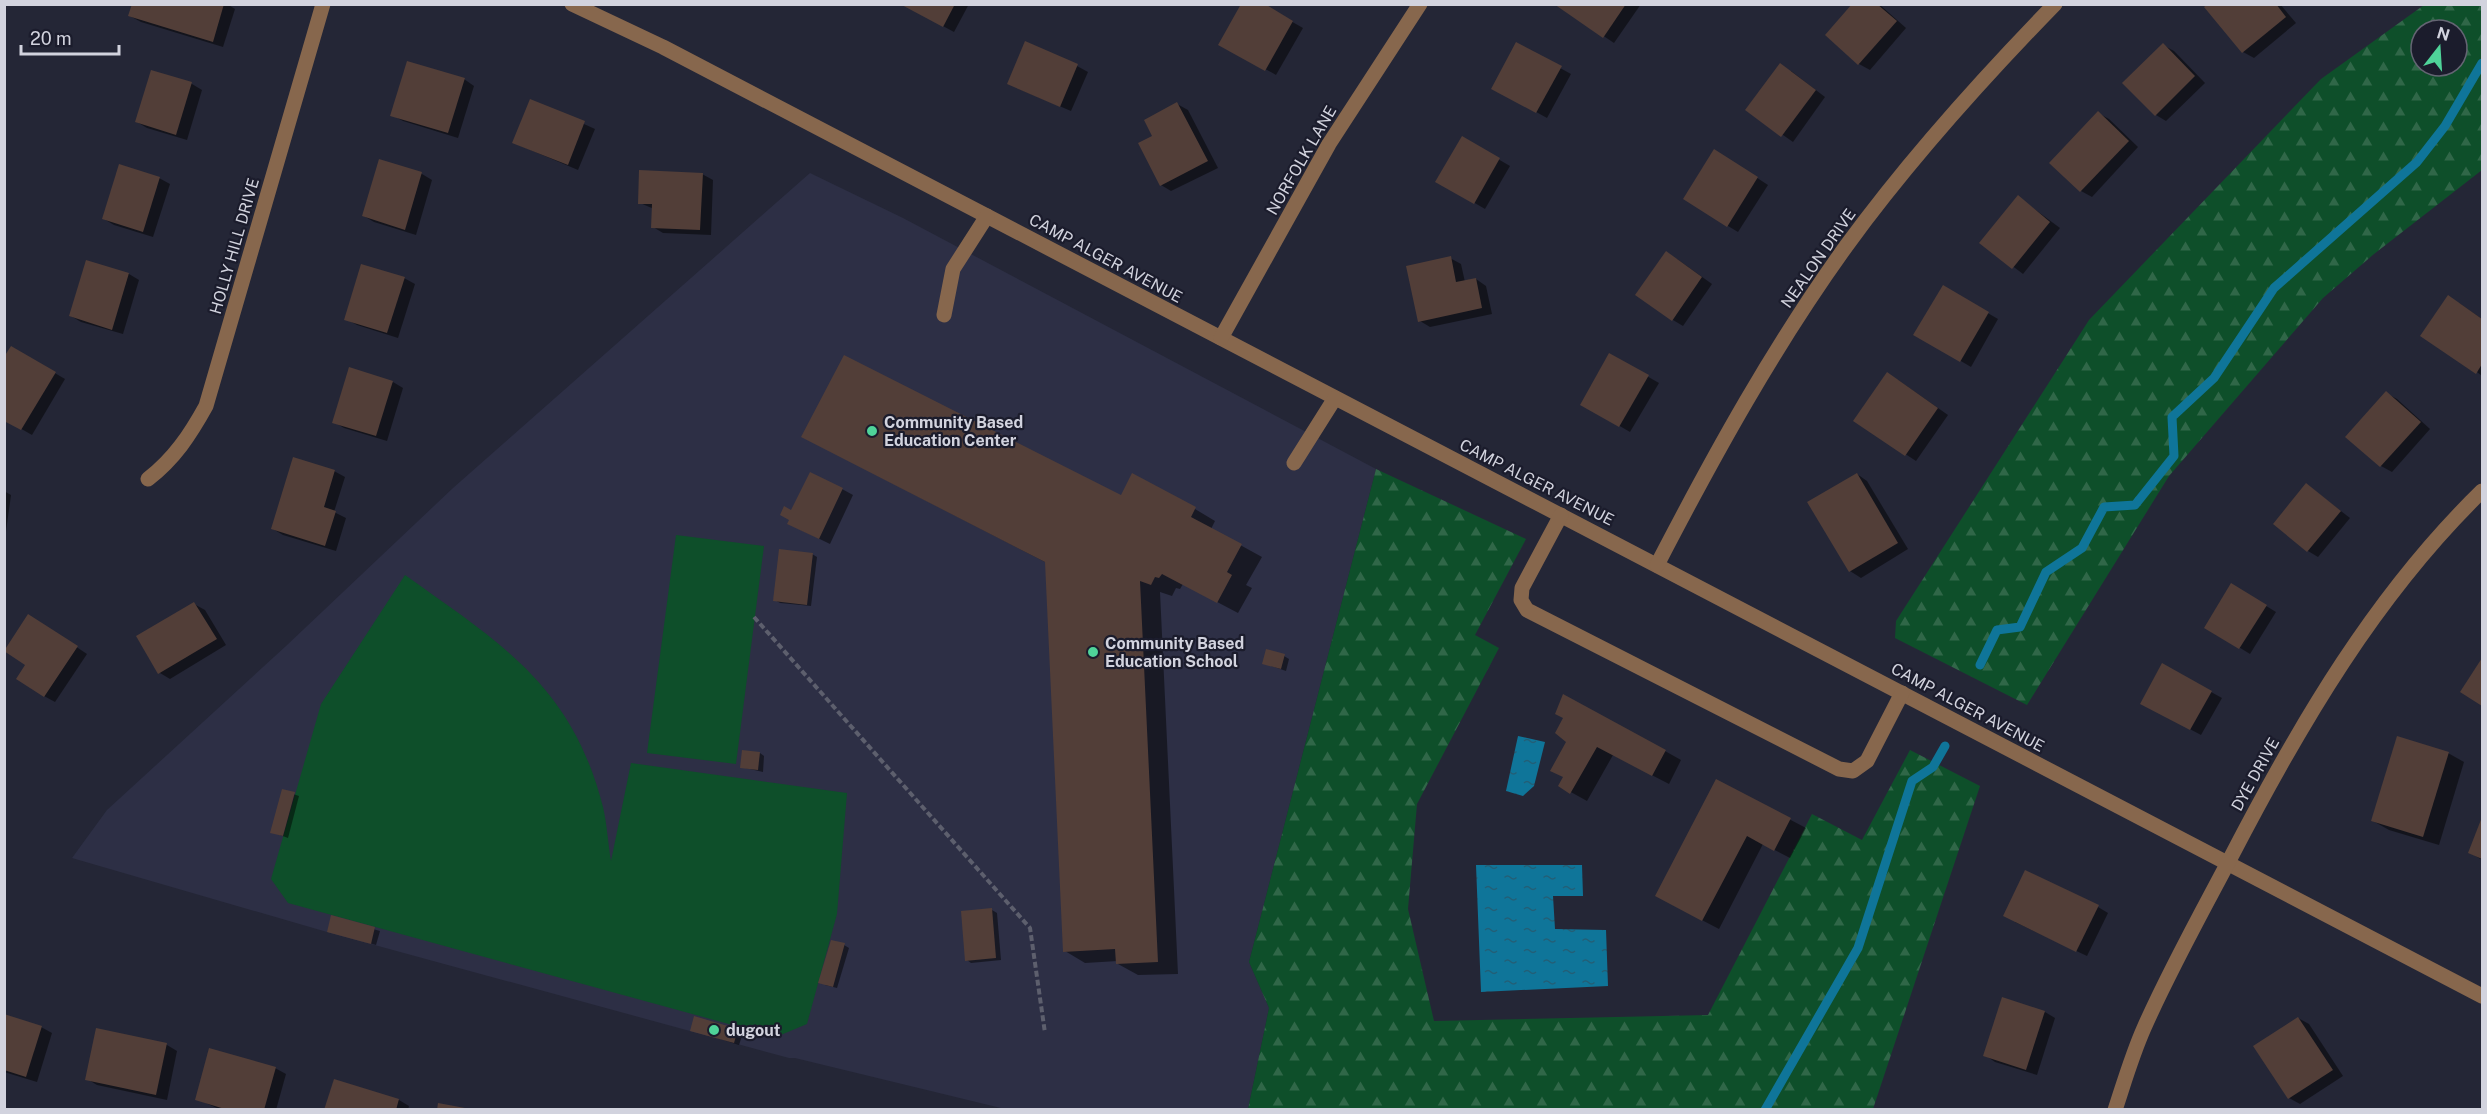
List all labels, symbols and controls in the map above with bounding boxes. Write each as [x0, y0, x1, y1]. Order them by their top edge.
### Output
scale bar [21, 18, 118, 56]
north arrow [2409, 18, 2469, 78]
text: N [2434, 23, 2452, 45]
text: 20 m [30, 28, 72, 49]
street label: NORFOLK LANE [1263, 102, 1340, 218]
street label: HOLLY HILL DRIVE [206, 176, 263, 316]
street label: NEALON DRIVE [1777, 205, 1860, 312]
street label: CAMP ALGER AVENUE [1026, 210, 1186, 307]
place label: Community Based Education Center [884, 413, 1023, 450]
marker: Community Based Education Center [865, 424, 879, 438]
street label: CAMP ALGER AVENUE [1456, 435, 1617, 530]
place label: Community Based Education School [1105, 634, 1244, 671]
marker: Community Based Education School [1086, 645, 1100, 659]
street label: CAMP ALGER AVENUE [1888, 659, 2048, 756]
street label: DYE DRIVE [2227, 734, 2283, 814]
place label: dugout [726, 1021, 781, 1040]
marker: dugout [707, 1023, 721, 1037]

